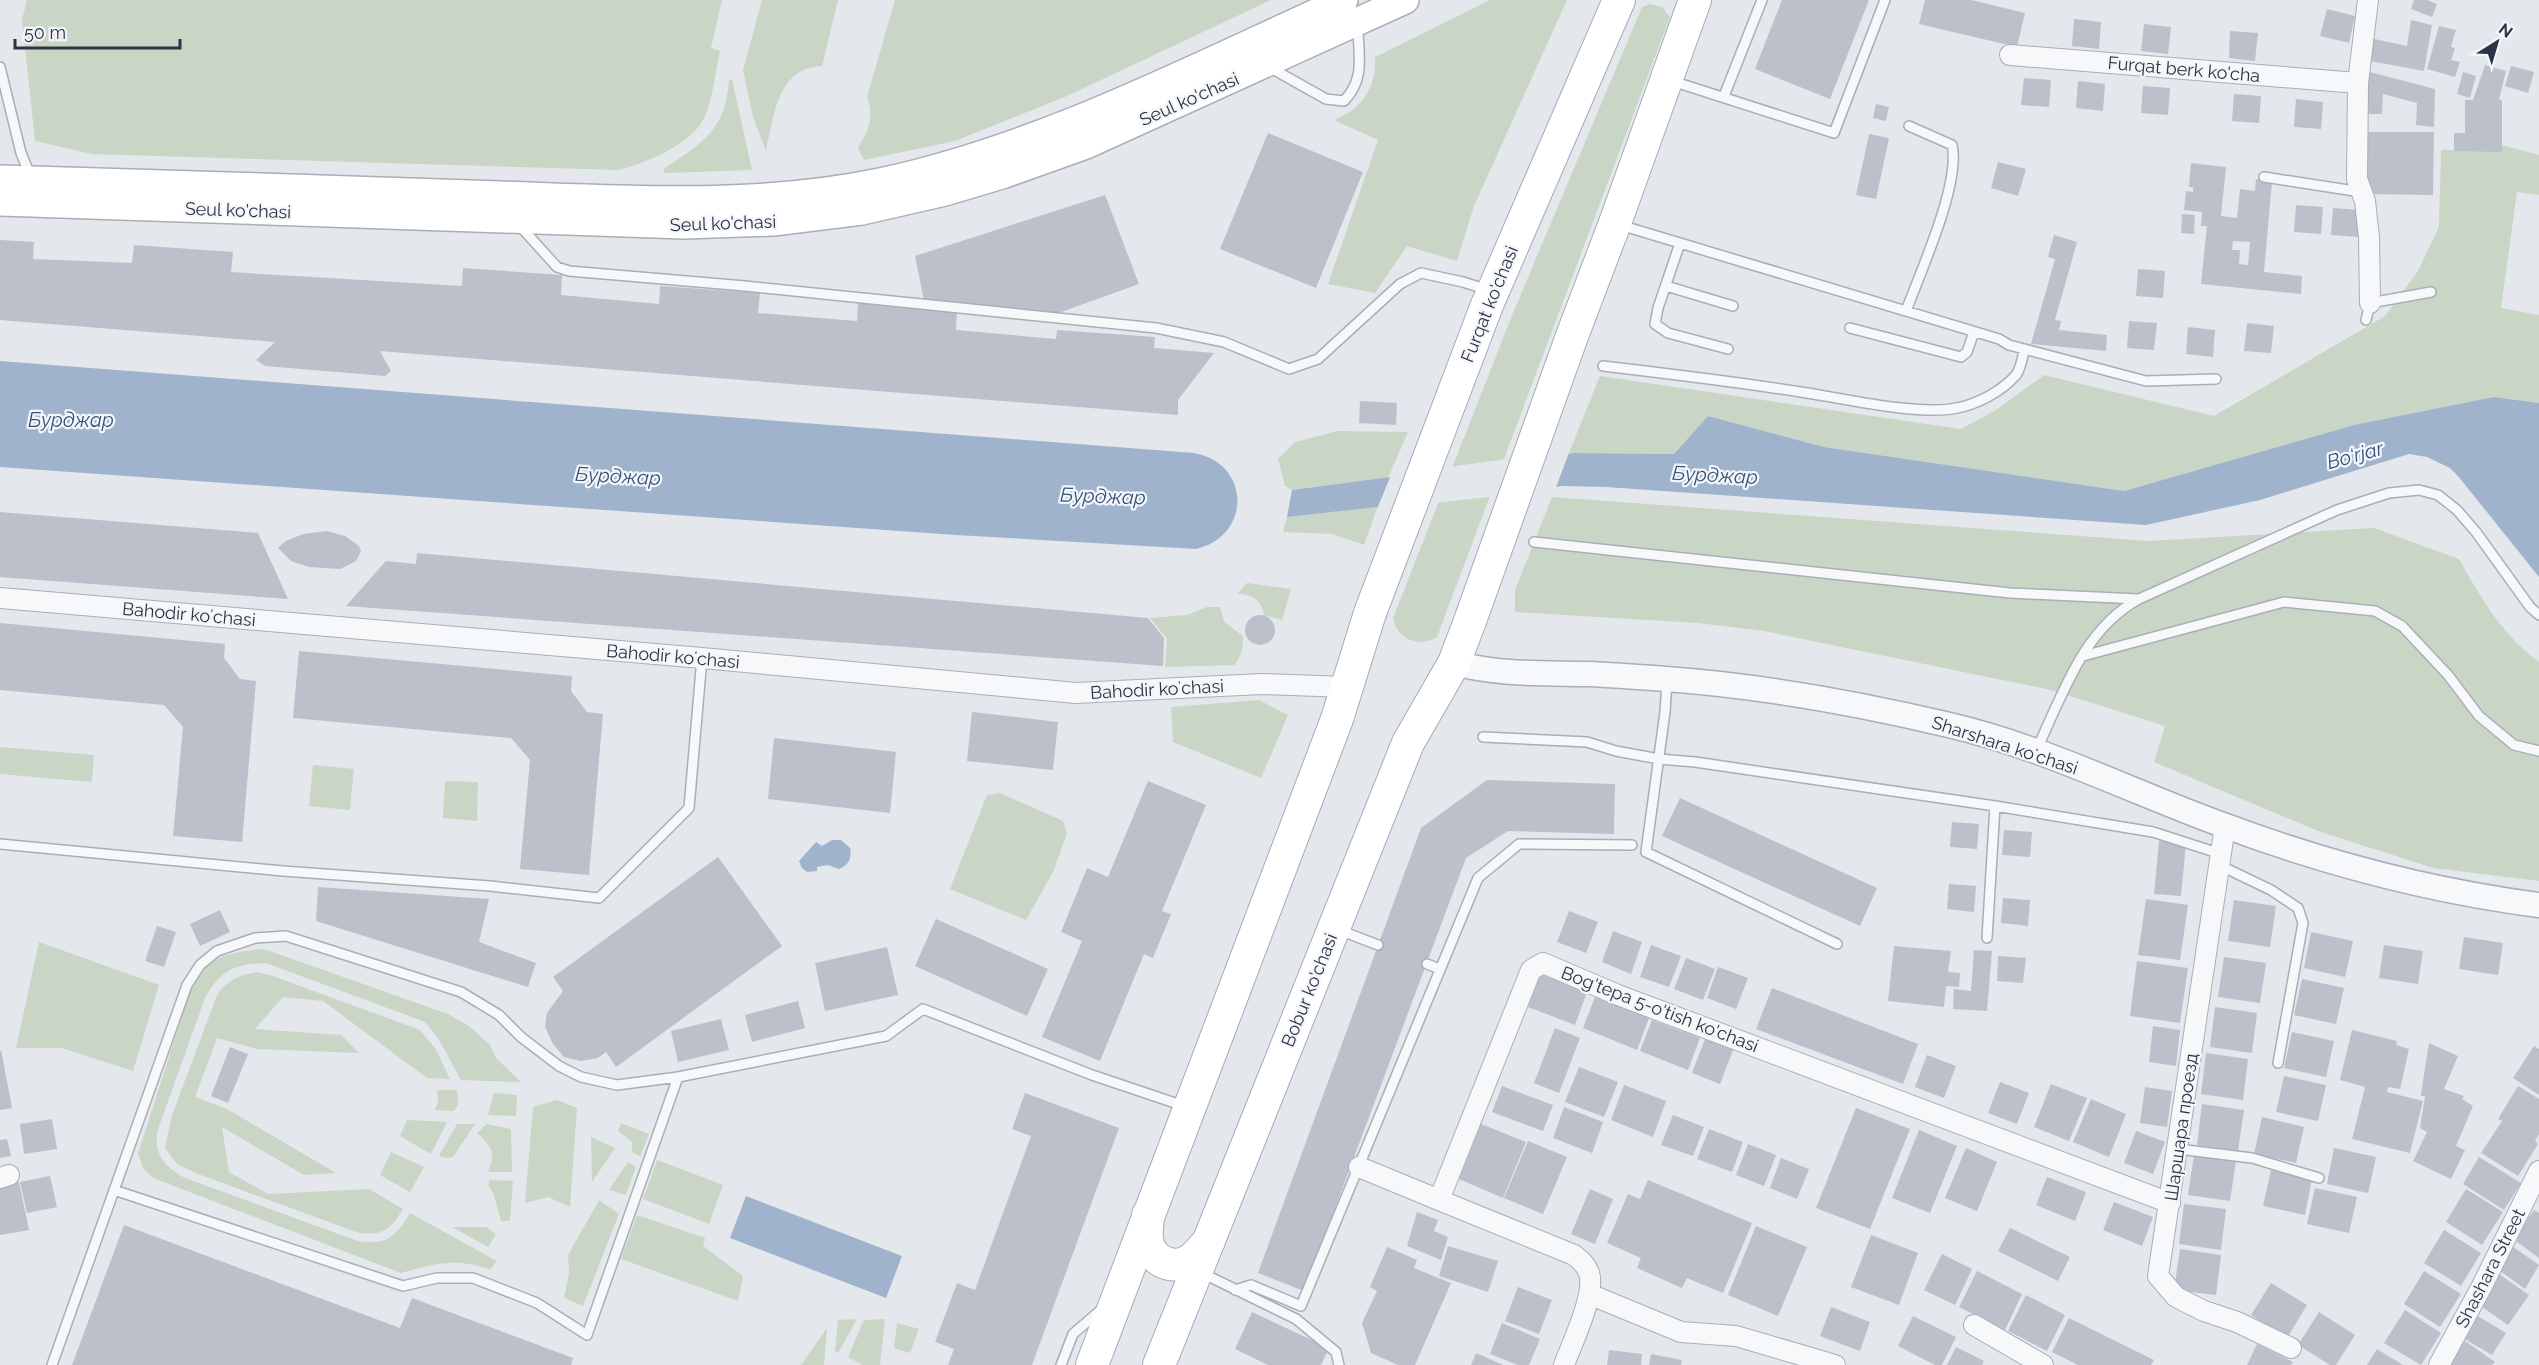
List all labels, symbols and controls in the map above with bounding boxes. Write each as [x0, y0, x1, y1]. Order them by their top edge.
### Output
scale bar [15, 12, 180, 50]
north arrow [2467, 12, 2527, 72]
text: N [2495, 19, 2516, 42]
text: 50 m [24, 22, 66, 43]
street label: Furqat berk ko'cha [2107, 52, 2261, 86]
street label: Seul ko'chasi [1136, 68, 1242, 130]
street label: Seul ko'chasi [184, 198, 292, 222]
street label: Seul ko'chasi [669, 211, 777, 235]
street label: Furqat ko'chasi [1456, 243, 1522, 365]
water label: Бурджар [28, 408, 114, 432]
water label: Bo‘rjar [2324, 436, 2387, 474]
water label: Бурджар [1671, 461, 1759, 489]
water label: Бурджар [574, 462, 662, 490]
water label: Бурджар [1060, 483, 1146, 509]
street label: Bahodir koʻchasi [121, 598, 257, 630]
street label: Bahodir koʻchasi [605, 640, 741, 672]
street label: Bahodir koʻchasi [1090, 675, 1224, 703]
street label: Sharshara koʻchasi [1929, 711, 2081, 779]
street label: Bobur ko'chasi [1277, 930, 1341, 1050]
street label: Bog'tepa 5-o'tish ko'chasi [1558, 962, 1762, 1056]
street label: Шаршара проезд [2160, 1052, 2202, 1202]
street label: Shashara Street [2451, 1205, 2529, 1331]

